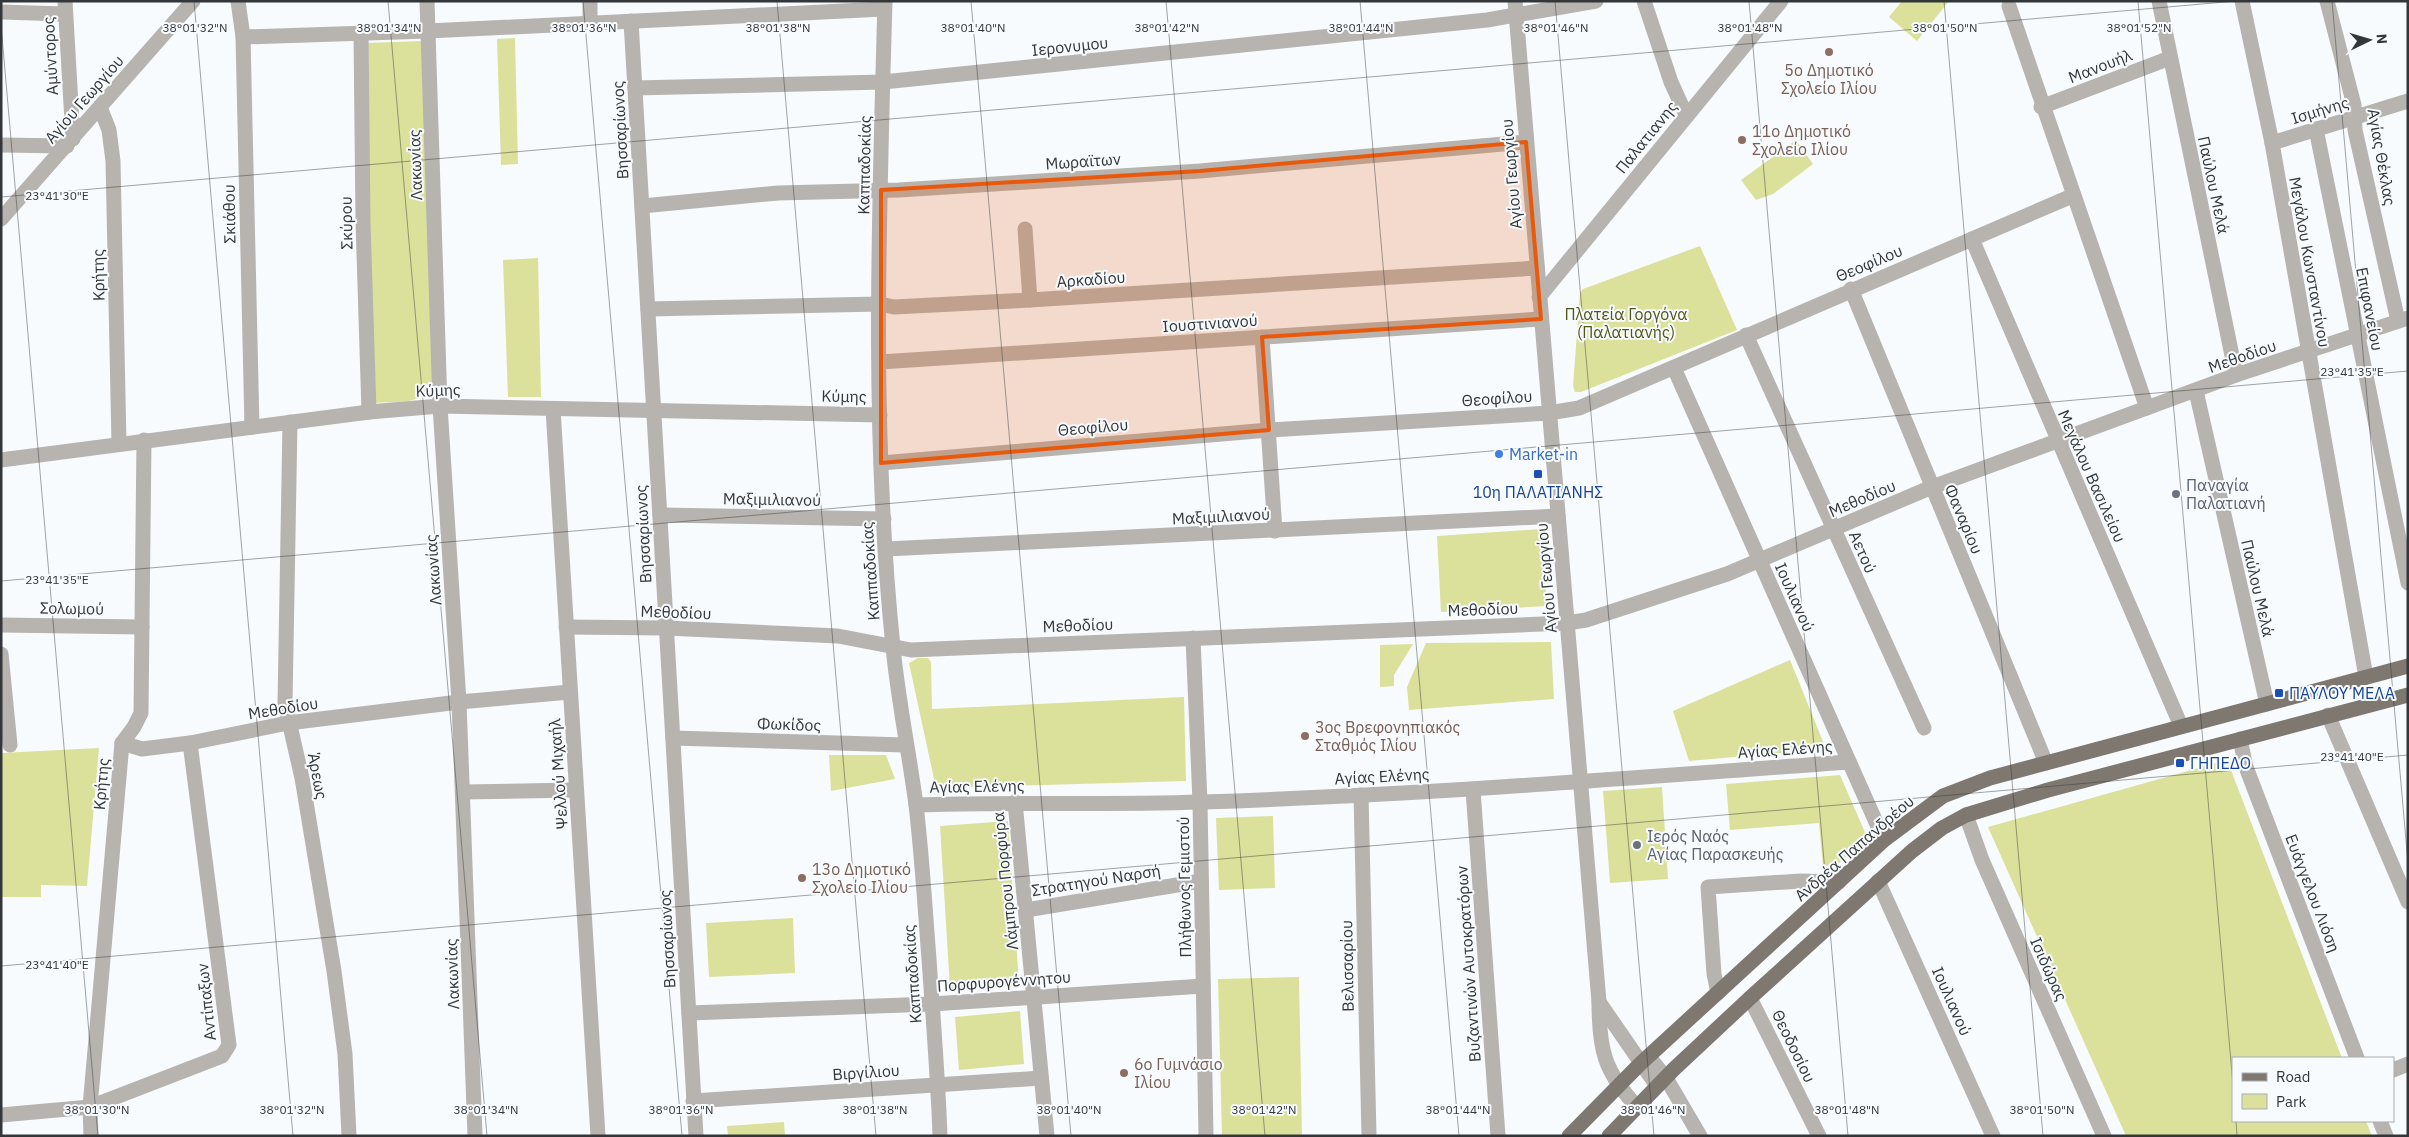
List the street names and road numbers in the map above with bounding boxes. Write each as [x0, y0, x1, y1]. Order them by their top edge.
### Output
street label: Αμύντορος [38, 16, 62, 96]
street label: Ιερονυμου [1031, 32, 1109, 60]
street label: Μανουήλ [2065, 44, 2135, 87]
street label: Αγίου Γεωργίου [40, 51, 128, 147]
street label: Βησσαρίωνος [607, 80, 633, 180]
street label: Ισμήνης [2289, 92, 2351, 128]
street label: Παλατιανης [1611, 97, 1681, 177]
street label: Αγίας Θέκλας [2364, 107, 2400, 207]
street label: Καππαδοκίας [853, 115, 875, 215]
street label: Αγίου Γεωργίου [1496, 118, 1526, 230]
street label: Λακωνίας [404, 129, 426, 201]
street label: Παύλου Μελά [2194, 134, 2234, 236]
street label: Μωραϊτων [1045, 148, 1121, 174]
street label: Μεγάλου Κωνσταντίνου [2285, 175, 2335, 349]
street label: Σκιάθου [218, 184, 240, 244]
street label: Σκύρου [336, 196, 356, 250]
street label: Θεοφίλου [1832, 240, 1906, 286]
street label: Κρήτης [88, 248, 108, 301]
street label: Επιφανείου [2352, 266, 2388, 352]
street label: Αρκαδίου [1056, 267, 1126, 291]
street label: Ιουστινιανού [1162, 310, 1258, 336]
street label: Μεθοδίου [2205, 335, 2279, 377]
street label: Κύμης [415, 379, 461, 401]
street label: Κύμης [821, 386, 867, 406]
street label: Θεοφίλου [1461, 386, 1533, 410]
street label: Μεγάλου Βασιλείου [2054, 407, 2130, 545]
street label: Θεοφίλου [1057, 414, 1129, 440]
street label: Μεθοδίου [1825, 475, 1899, 521]
street label: Φαναρίου [1940, 481, 1988, 557]
street label: Βησσαρίωνος [630, 484, 656, 584]
street label: Μαξιμιλιανού [723, 488, 821, 510]
street label: Μαξιμιλιανού [1171, 503, 1271, 529]
street label: Καππαδοκίας [857, 521, 883, 621]
street label: Αγίου Γεωργίου [1531, 522, 1561, 634]
street label: Αετού [1845, 528, 1881, 576]
street label: Λακωνίας [421, 534, 445, 606]
street label: Παύλου Μελά [2237, 537, 2279, 639]
street label: Ιουλιανού [1771, 559, 1819, 635]
street label: Σολωμού [40, 597, 104, 619]
street label: Μεθοδίου [1447, 598, 1519, 620]
street label: Μεθοδίου [640, 601, 712, 623]
street label: Μεθοδίου [1042, 614, 1114, 636]
street label: Μεθοδίου [246, 693, 320, 723]
street label: Φωκίδος [757, 713, 822, 735]
street label: Ψελλού Μιχαήλ [544, 717, 572, 830]
street label: Αγίας Ελένης [1737, 736, 1833, 762]
street label: Άρεως [304, 751, 332, 801]
street label: Κρήτης [89, 757, 113, 811]
street label: Αγίας Ελένης [1334, 764, 1430, 788]
street label: Αγίας Ελένης [929, 775, 1025, 797]
street label: Ανδρέα Παπανδρέου [1790, 791, 1918, 905]
street label: Λάμπρου Πορφύρα [988, 811, 1022, 951]
street label: Πλήθωνος Γεμιστού [1173, 816, 1195, 958]
street label: Ευάγγελου Λιόση [2281, 831, 2345, 955]
street label: Στρατηγού Ναρσή [1030, 860, 1162, 900]
street label: Βυζαντινών Αυτοκρατόρων [1451, 865, 1485, 1063]
street label: Βησσαρίωνος [654, 889, 680, 989]
street label: Βελισσαρίου [1336, 920, 1358, 1012]
street label: Καππαδοκίας [899, 924, 925, 1024]
street label: Ισιδώρας [2026, 934, 2072, 1004]
street label: Λακωνίας [441, 938, 463, 1010]
street label: Αντίπαξων [192, 962, 220, 1042]
street label: Ιουλιανού [1928, 963, 1976, 1039]
street label: Πορφυρογέννητου [936, 966, 1072, 996]
street label: Θεοδοσίου [1768, 1006, 1820, 1086]
street label: Βιργίλιου [832, 1060, 900, 1084]

